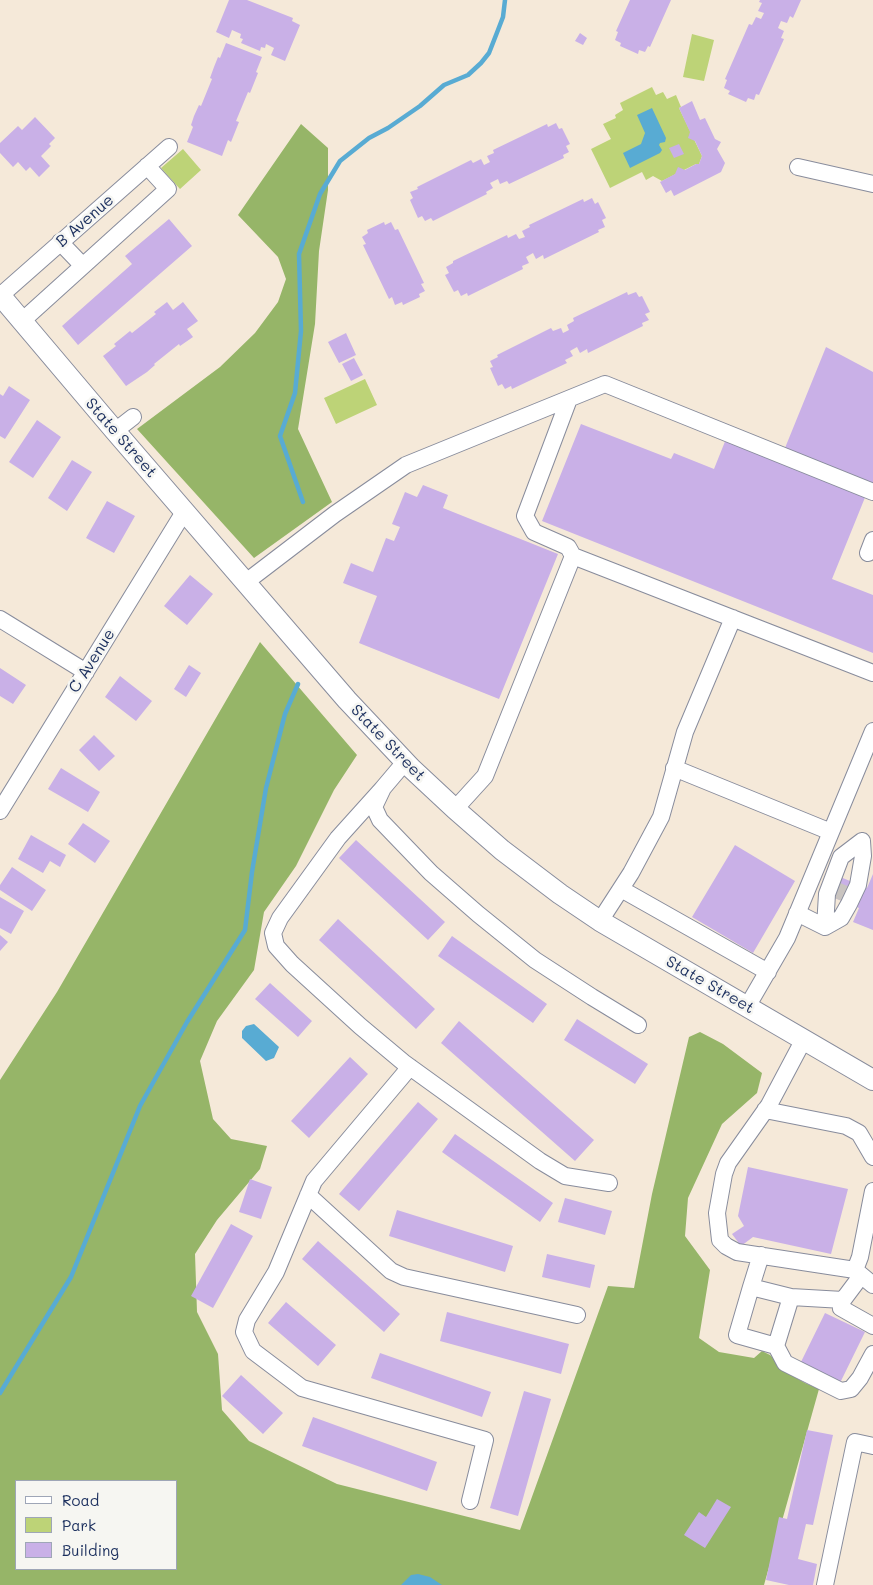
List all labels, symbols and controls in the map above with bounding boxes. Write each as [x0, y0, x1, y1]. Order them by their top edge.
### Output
street label: B Avenue [52, 191, 118, 251]
street label: State Street [81, 394, 161, 482]
street label: C Avenue [65, 625, 119, 697]
street label: State Street [347, 701, 429, 785]
street label: State Street [662, 952, 758, 1018]
legend [15, 1480, 178, 1570]
text: Road [62, 1490, 99, 1510]
text: Park [62, 1515, 96, 1535]
text: Building [62, 1540, 119, 1560]

